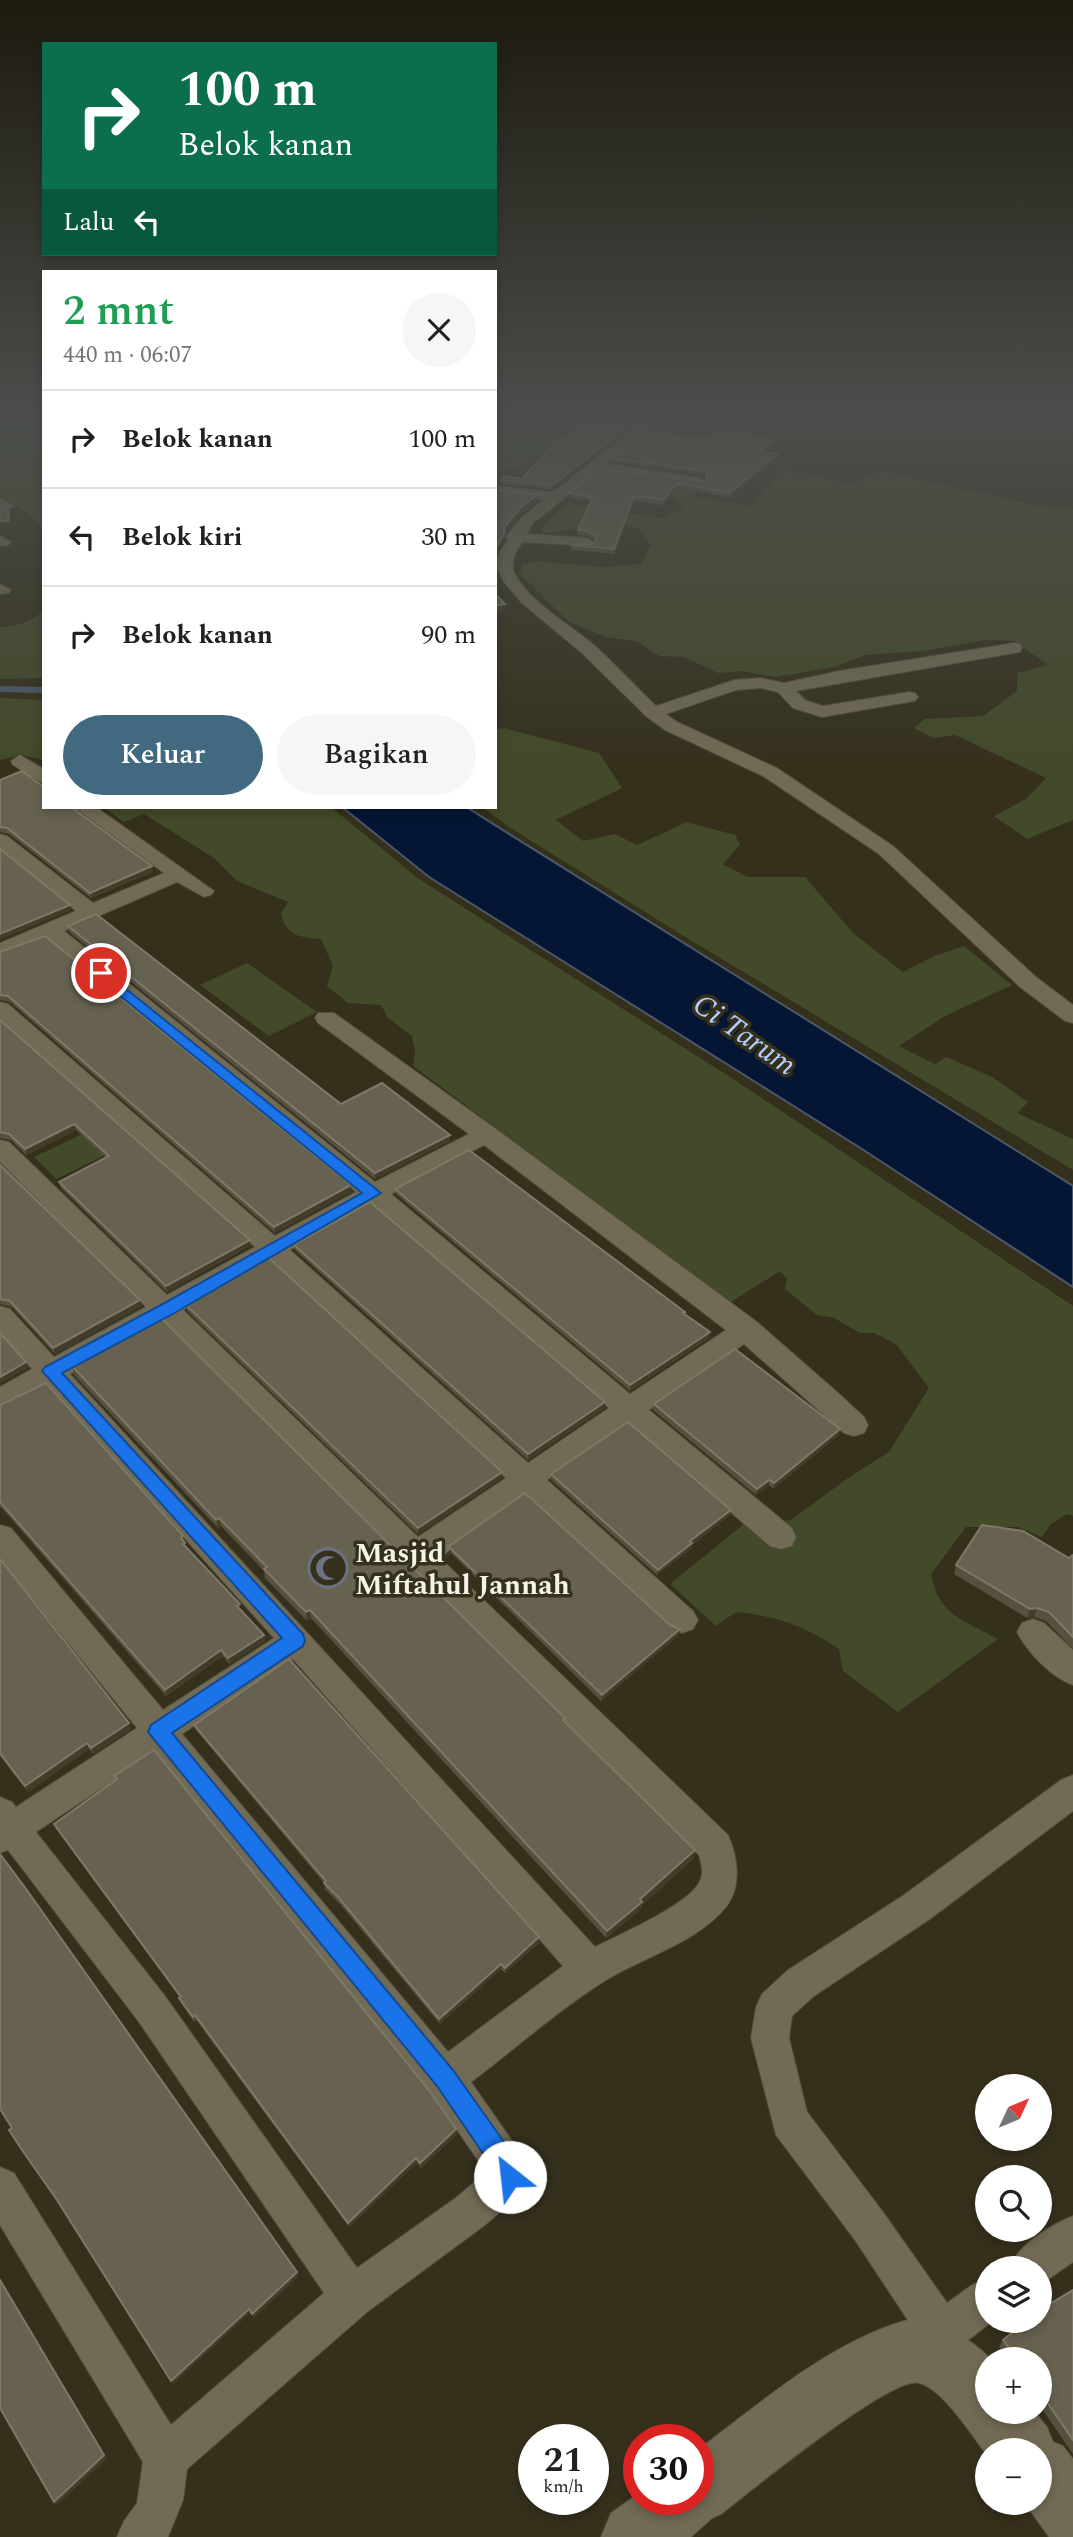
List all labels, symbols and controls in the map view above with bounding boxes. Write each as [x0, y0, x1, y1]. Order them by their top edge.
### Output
text: 100 m [178, 53, 317, 128]
icon: right [63, 70, 154, 161]
text: Belok kanan [178, 121, 353, 170]
text: Lalu [63, 202, 114, 242]
icon: left [128, 203, 166, 241]
text: 2 mnt [63, 280, 174, 343]
button: close [402, 293, 476, 367]
text: 440 m · 06:07 [63, 338, 192, 373]
text: Belok kanan [122, 419, 273, 459]
text: 100 m [408, 419, 476, 459]
icon: right [63, 420, 101, 458]
text: Belok kiri [122, 517, 242, 557]
text: 30 m [421, 517, 476, 557]
icon: left [63, 518, 101, 556]
text: Belok kanan [122, 615, 273, 655]
text: 90 m [421, 615, 476, 655]
icon: right [63, 616, 101, 654]
button: Keluar [63, 715, 263, 795]
button: Bagikan [277, 715, 476, 795]
pin [71, 943, 131, 1003]
icon: arrive [82, 954, 120, 992]
water label: Ci Tarum [683, 982, 806, 1087]
place label: Masjid Miftahul Jannah [355, 1532, 570, 1607]
mosque icon: Masjid Miftahul Jannah [307, 1547, 349, 1589]
north arrow [975, 2074, 1052, 2151]
map controls [975, 2074, 1052, 2515]
position arrow [473, 2140, 547, 2214]
button: search [975, 2165, 1052, 2242]
button: layers [975, 2256, 1052, 2333]
button: + [975, 2347, 1052, 2424]
speed limit sign: 30 [623, 2424, 714, 2515]
text: 21 [544, 2434, 583, 2487]
button: − [975, 2438, 1052, 2515]
text: km/h [543, 2473, 584, 2500]

